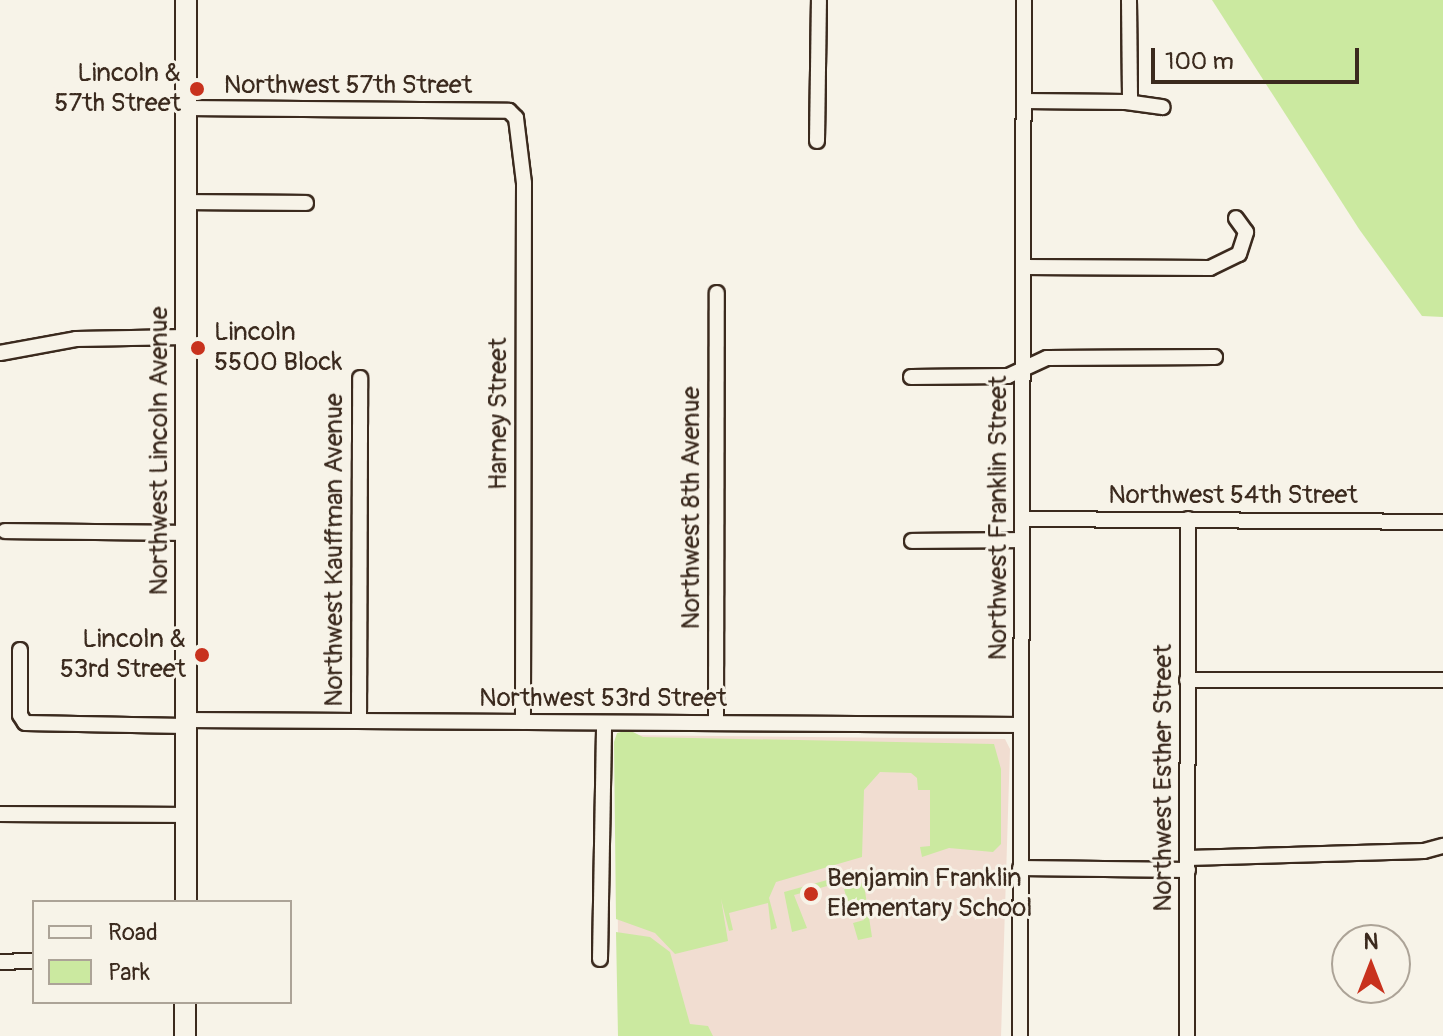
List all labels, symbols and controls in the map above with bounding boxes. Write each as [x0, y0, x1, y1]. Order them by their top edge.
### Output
scale bar [1155, 32, 1363, 82]
text: 100 m [1165, 47, 1234, 76]
place label: Lincoln & 57th Street [54, 58, 181, 120]
street label: Northwest 57th Street [224, 70, 472, 102]
marker: Lincoln & 57th Street [188, 80, 206, 98]
street label: Northwest Lincoln Avenue [144, 307, 176, 595]
place label: Lincoln 5500 Block [214, 317, 342, 378]
street label: Harney Street [483, 338, 515, 490]
marker: Lincoln 5500 Block [189, 339, 207, 357]
street label: Northwest Franklin Street [983, 376, 1015, 660]
street label: Northwest 8th Avenue [676, 387, 708, 629]
street label: Northwest Kauffman Avenue [319, 393, 351, 707]
street label: Northwest 54th Street [1108, 480, 1358, 512]
place label: Lincoln & 53rd Street [60, 624, 186, 686]
street label: Northwest Esther Street [1148, 644, 1180, 912]
marker: Lincoln & 53rd Street [193, 646, 211, 664]
street label: Northwest 53rd Street [479, 683, 727, 715]
place label: Benjamin Franklin Elementary School [827, 863, 1032, 924]
marker: Benjamin Franklin Elementary School [802, 885, 820, 903]
legend [32, 900, 292, 1004]
text: Road [108, 918, 158, 947]
north arrow [1331, 924, 1411, 1004]
text: N [1364, 928, 1378, 956]
text: Park [108, 958, 150, 987]

